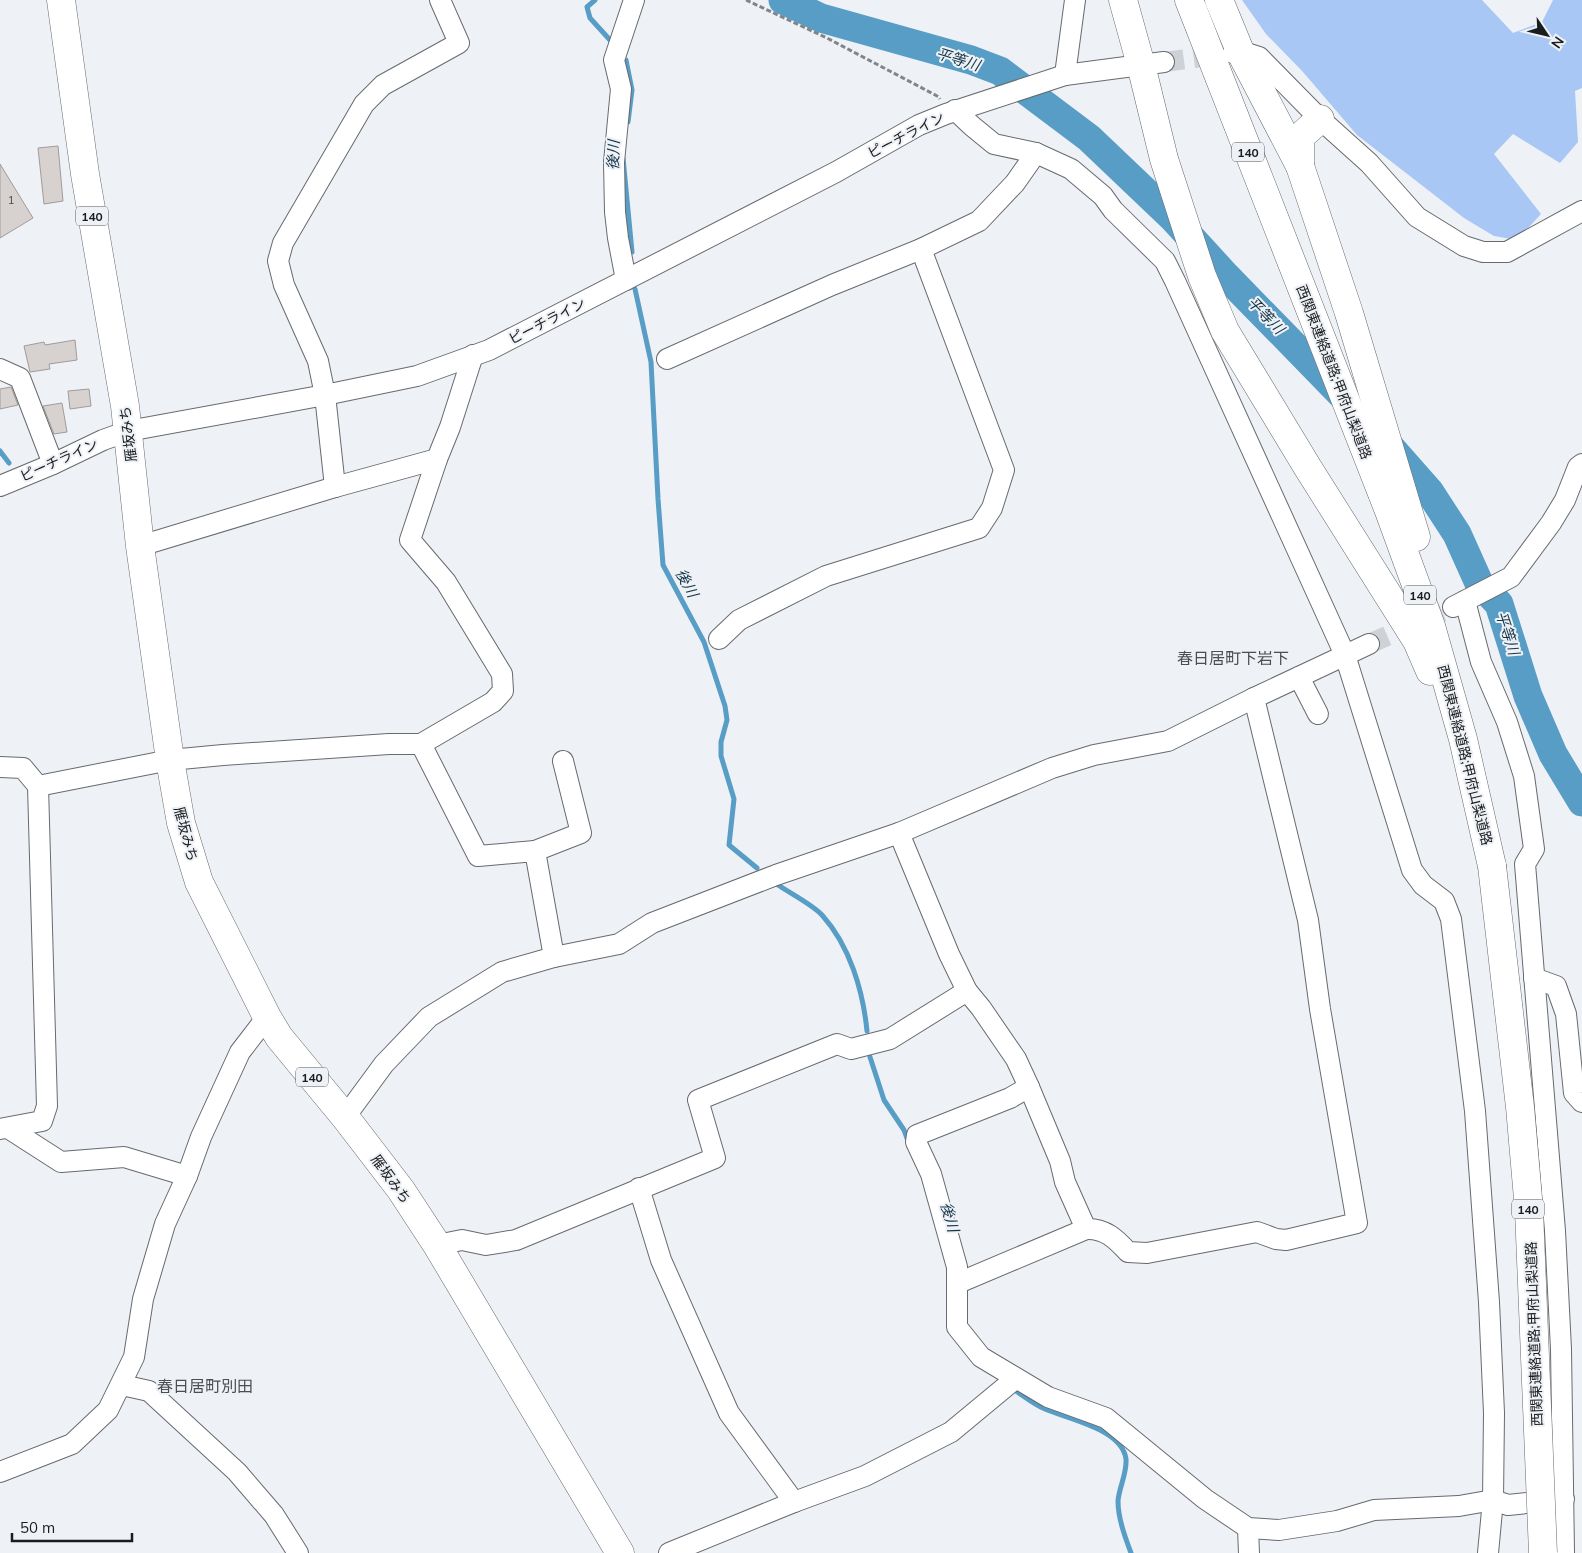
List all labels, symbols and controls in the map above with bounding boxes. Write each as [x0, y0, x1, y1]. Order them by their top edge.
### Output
north arrow [1522, 10, 1572, 60]
text: N [1547, 33, 1568, 52]
water label: 平等川 [934, 43, 984, 75]
street label: ピーチライン [864, 108, 948, 162]
water label: 後川 [603, 138, 623, 170]
road number: 140 [1232, 142, 1264, 162]
house number: 1 [8, 193, 14, 207]
road number: 140 [76, 207, 108, 226]
street label: 西関東連絡道路;甲府山梨道路 [1292, 282, 1376, 462]
water label: 平等川 [1244, 292, 1290, 339]
street label: ピーチライン [505, 294, 589, 348]
street label: 雁坂みち [116, 405, 140, 463]
street label: ピーチライン [17, 435, 101, 485]
water label: 後川 [672, 565, 703, 602]
road number: 140 [1404, 586, 1436, 604]
water label: 平等川 [1492, 609, 1525, 659]
district label: 春日居町下岩下 [1177, 648, 1289, 668]
street label: 西関東連絡道路;甲府山梨道路 [1434, 663, 1496, 847]
street label: 雁坂みち [170, 805, 202, 863]
road number: 140 [296, 1068, 328, 1086]
street label: 雁坂みち [367, 1151, 415, 1207]
water label: 後川 [937, 1200, 964, 1236]
road number: 140 [1512, 1200, 1544, 1218]
street label: 西関東連絡道路;甲府山梨道路 [1522, 1241, 1546, 1427]
district label: 春日居町別田 [157, 1376, 253, 1396]
scale bar [12, 1510, 132, 1542]
text: 50 m [20, 1518, 55, 1537]

